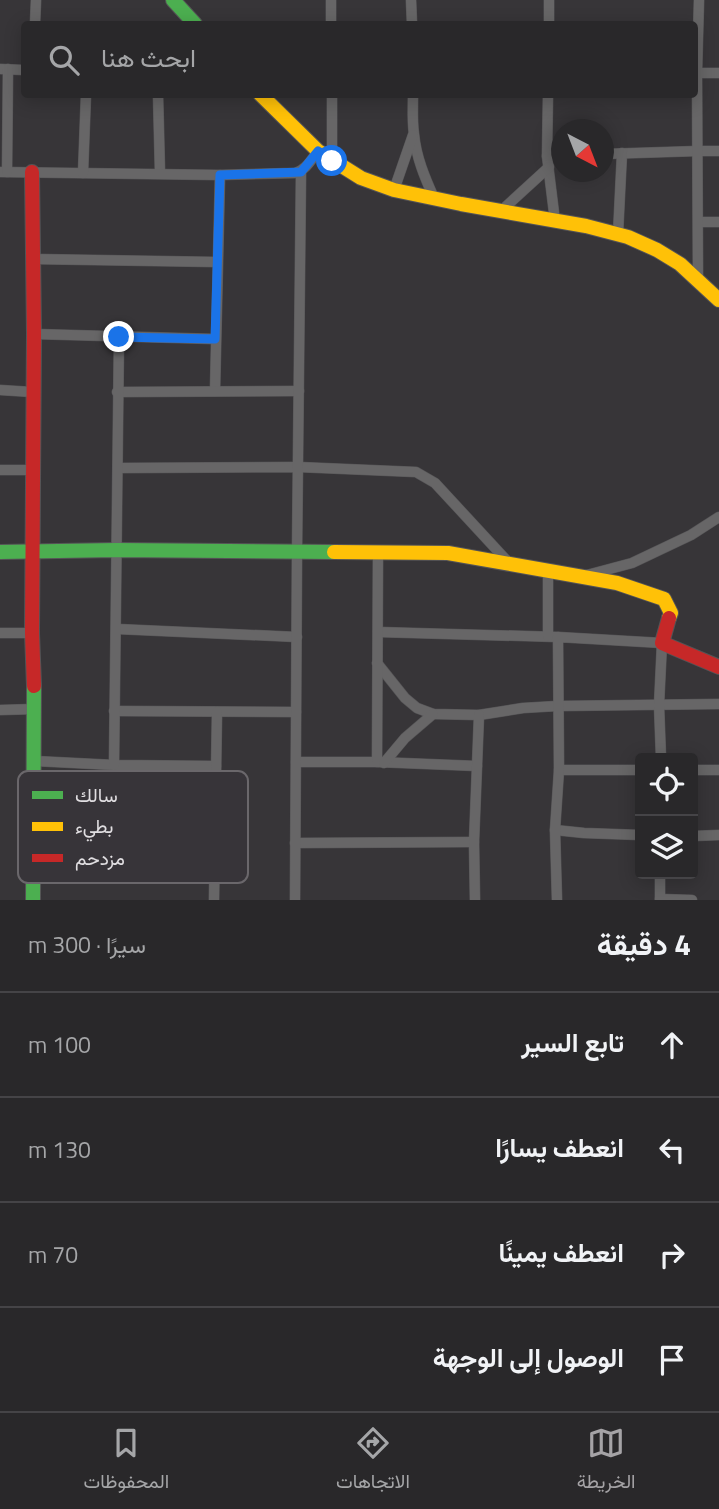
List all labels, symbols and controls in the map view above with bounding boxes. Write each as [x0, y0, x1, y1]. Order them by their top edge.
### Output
search box [21, 21, 698, 98]
text: ابحث هنا [101, 38, 196, 77]
icon: search [45, 41, 83, 79]
north arrow [551, 119, 614, 182]
route start [316, 145, 347, 176]
route end [103, 321, 134, 352]
map controls [635, 753, 698, 879]
button: locate [635, 753, 698, 816]
legend [18, 771, 248, 883]
text: سالك [75, 780, 118, 809]
text: بطيء [75, 811, 113, 842]
button: layers [635, 816, 698, 879]
text: مزدحم [75, 843, 125, 872]
text: 4 دقيقة [597, 921, 691, 967]
text: سيرًا · 300 m [28, 927, 146, 962]
text: تابع السير [521, 1023, 624, 1062]
icon: ahead [653, 1026, 691, 1064]
text: 100 m [28, 1027, 91, 1062]
text: انعطف يسارًا [495, 1128, 624, 1167]
icon: left [653, 1131, 691, 1169]
text: 130 m [28, 1132, 91, 1167]
text: انعطف يمينًا [498, 1233, 624, 1272]
icon: right [653, 1236, 691, 1274]
text: 70 m [28, 1237, 78, 1272]
text: الوصول إلى الوجهة [433, 1338, 624, 1377]
icon: arrive [653, 1341, 691, 1379]
tab: المحفوظات [84, 1424, 169, 1498]
tab: الاتجاهات [336, 1424, 410, 1498]
tab: الخريطة [577, 1424, 636, 1498]

